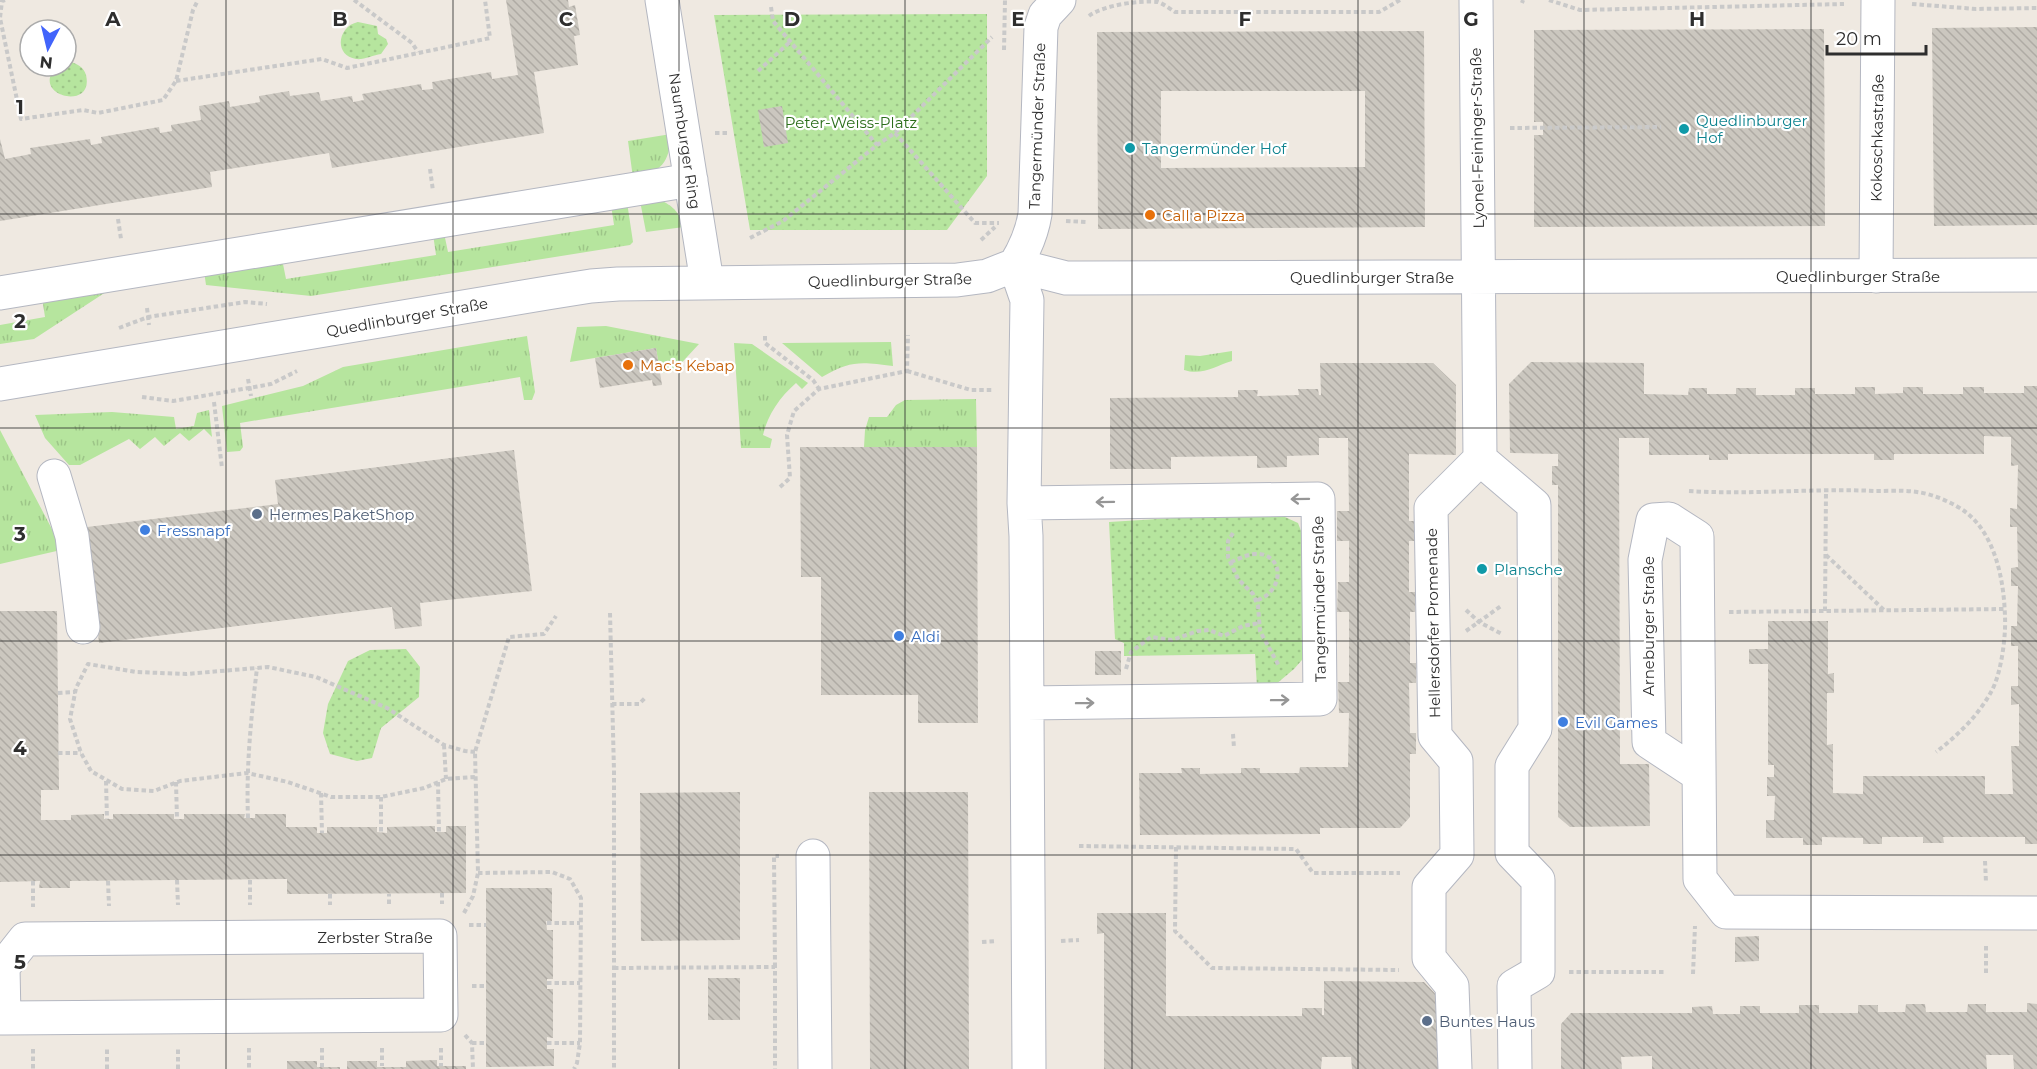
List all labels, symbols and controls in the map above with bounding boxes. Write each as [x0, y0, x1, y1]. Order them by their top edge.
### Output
text: A [104, 7, 121, 31]
text: B [332, 7, 348, 31]
text: C [559, 7, 574, 31]
text: D [784, 7, 800, 31]
text: E [1011, 7, 1025, 31]
text: F [1239, 7, 1252, 31]
text: G [1463, 7, 1479, 31]
text: H [1689, 7, 1705, 31]
north arrow [18, 18, 78, 78]
scale bar [1827, 18, 1926, 56]
text: 20 m [1836, 28, 1882, 50]
street label: Tangermünder Straße [1025, 43, 1049, 209]
street label: Lyonel-Feininger-Straße [1466, 47, 1488, 229]
text: N [39, 52, 54, 73]
street label: Naumburger Ring [665, 72, 705, 210]
street label: Kokoschkastraße [1866, 74, 1888, 202]
text: 1 [16, 95, 24, 119]
place label: Quedlinburger Hof [1696, 111, 1808, 147]
park label: Peter-Weiss-Platz [785, 113, 918, 132]
marker: Quedlinburger Hof [1677, 122, 1691, 136]
place label: Tangermünder Hof [1142, 139, 1287, 158]
marker: Tangermünder Hof [1123, 141, 1137, 155]
place label: Call a Pizza [1162, 206, 1245, 225]
marker: Call a Pizza [1143, 208, 1157, 222]
street label: Quedlinburger Straße [1776, 267, 1940, 286]
street label: Quedlinburger Straße [1290, 268, 1454, 287]
street label: Quedlinburger Straße [808, 269, 972, 291]
street label: Quedlinburger Straße [325, 293, 489, 341]
text: 2 [14, 309, 26, 333]
place label: Mac's Kebap [640, 356, 734, 375]
marker: Mac's Kebap [621, 358, 635, 372]
one-way arrow [1291, 493, 1311, 505]
one-way arrow [1096, 496, 1116, 508]
place label: Hermes PaketShop [269, 505, 415, 524]
marker: Hermes PaketShop [250, 507, 264, 521]
street label: Tangermünder Straße [1308, 516, 1330, 682]
place label: Fressnapf [157, 521, 231, 540]
text: 3 [13, 522, 26, 546]
marker: Fressnapf [138, 523, 152, 537]
street label: Hellersdorfer Promenade [1422, 528, 1444, 718]
street label: Arneburger Straße [1639, 556, 1658, 696]
place label: Plansche [1494, 560, 1563, 579]
marker: Plansche [1475, 562, 1489, 576]
place label: Aldi [911, 627, 940, 646]
marker: Aldi [892, 629, 906, 643]
one-way arrow [1270, 694, 1290, 706]
one-way arrow [1075, 697, 1095, 709]
place label: Evil Games [1575, 713, 1658, 732]
marker: Evil Games [1556, 715, 1570, 729]
text: 4 [13, 736, 27, 760]
street label: Zerbster Straße [317, 928, 433, 947]
text: 5 [14, 950, 26, 974]
place label: Buntes Haus [1439, 1012, 1535, 1031]
marker: Buntes Haus [1420, 1014, 1434, 1028]

